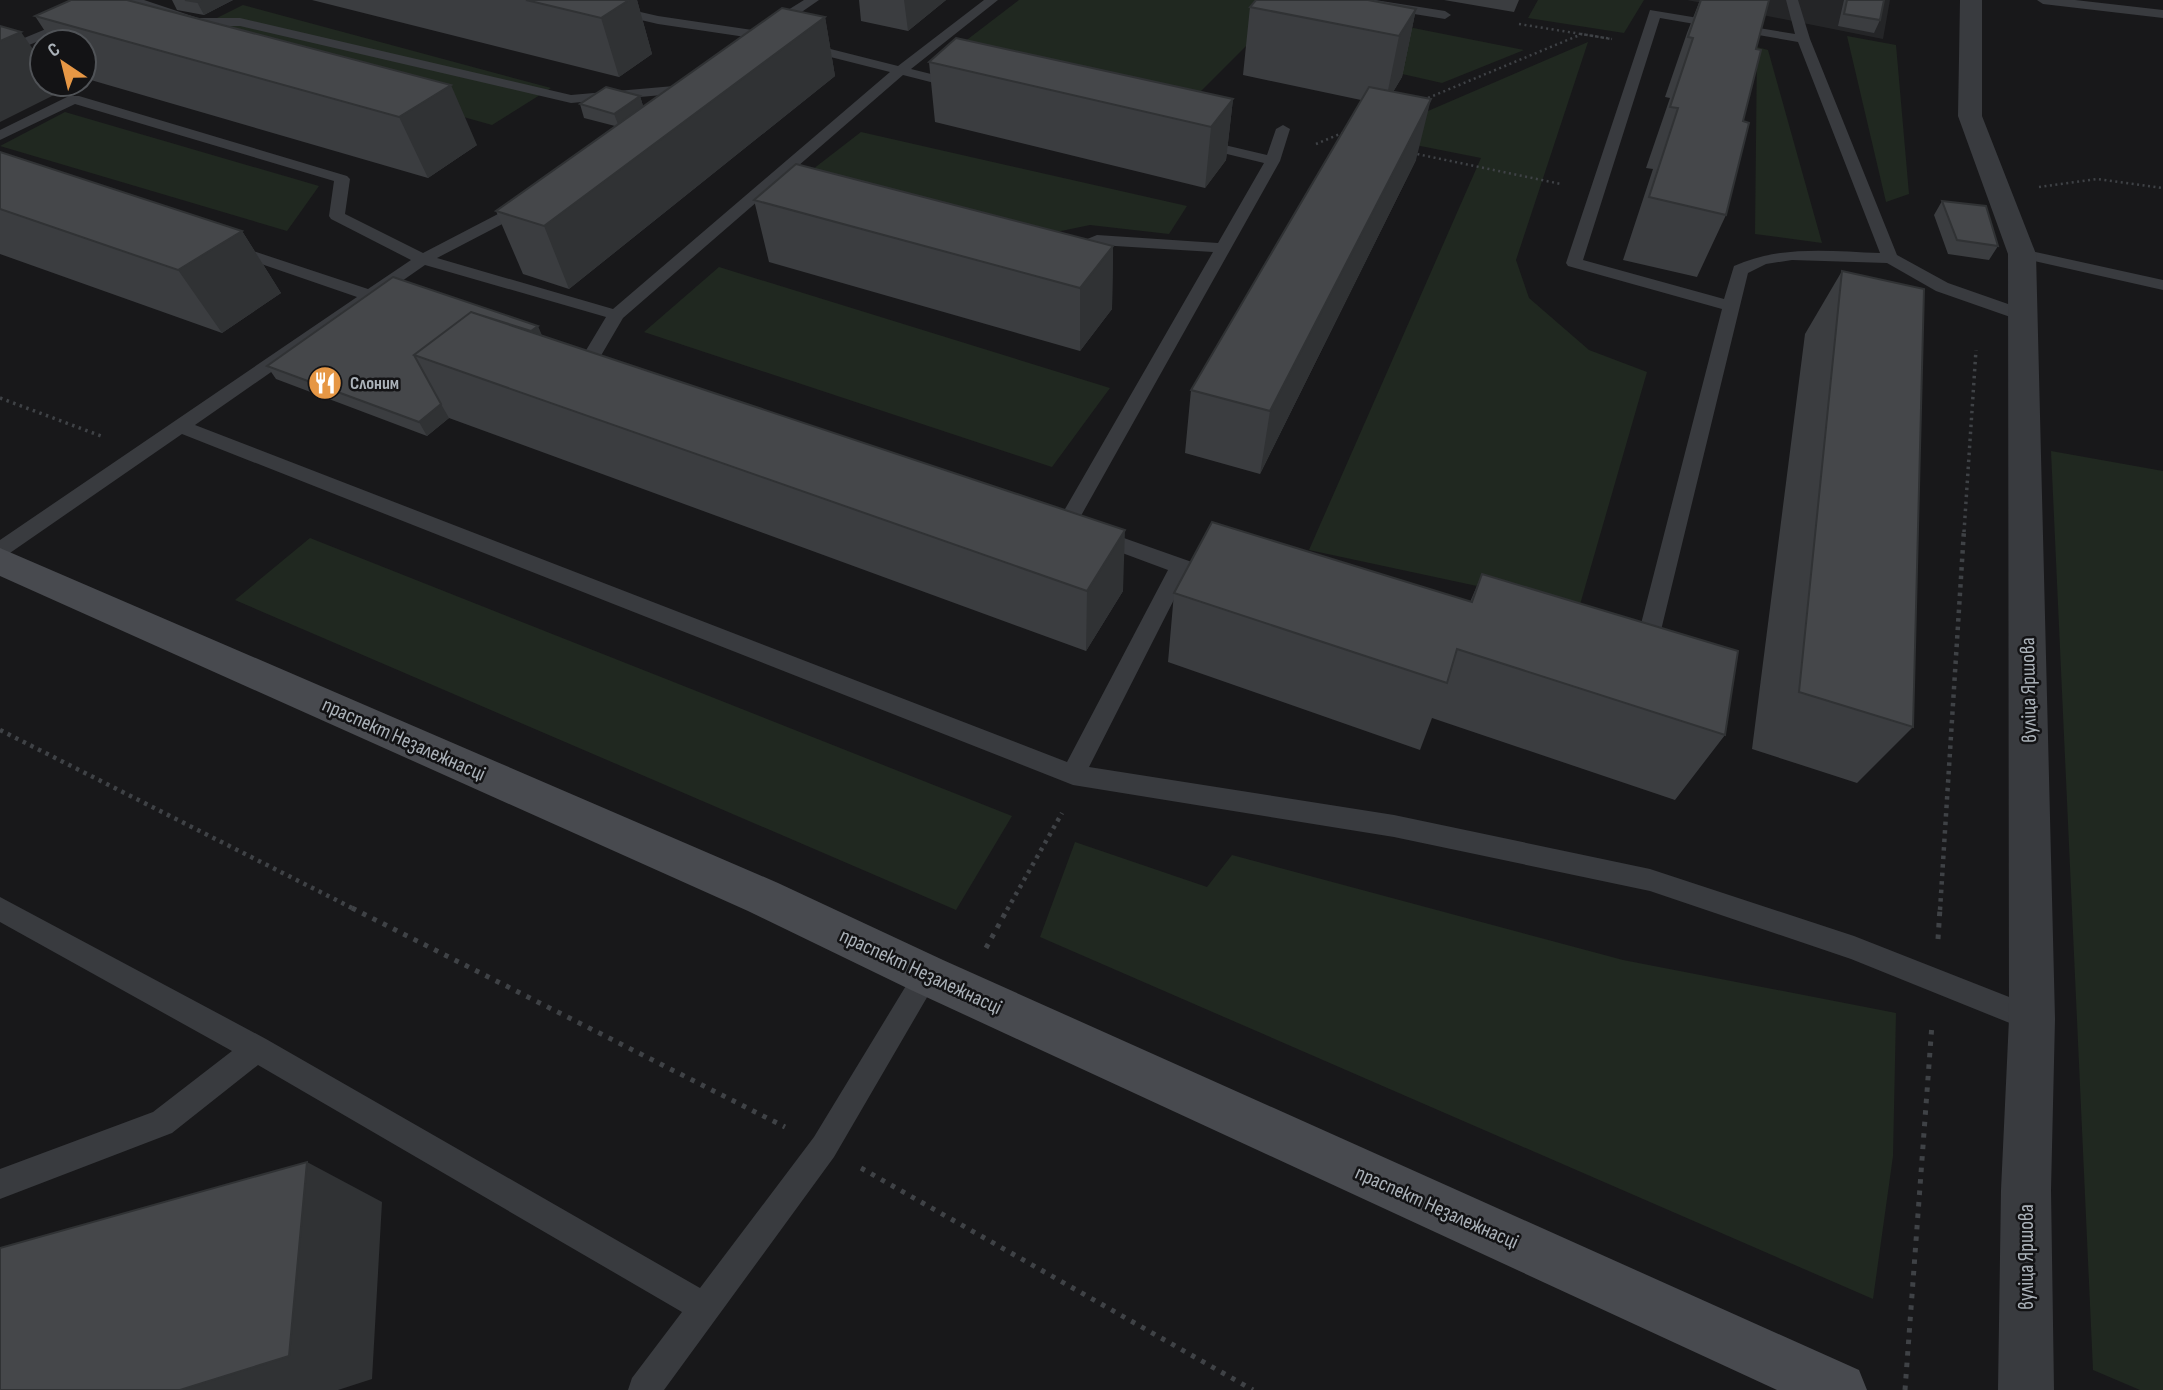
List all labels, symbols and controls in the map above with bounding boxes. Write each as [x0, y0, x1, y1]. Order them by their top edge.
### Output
north arrow [28, 28, 98, 98]
text: С [44, 38, 65, 63]
restaurant icon: Слоним [306, 364, 344, 402]
place label: Слоним [350, 373, 399, 394]
street label: вуліца Яршова [2015, 637, 2042, 743]
street label: праспект Незалежнасці [318, 692, 489, 787]
street label: праспект Незалежнасці [836, 923, 1006, 1020]
street label: праспект Незалежнасці [1351, 1160, 1522, 1255]
street label: вуліца Яршова [2014, 1204, 2039, 1310]

